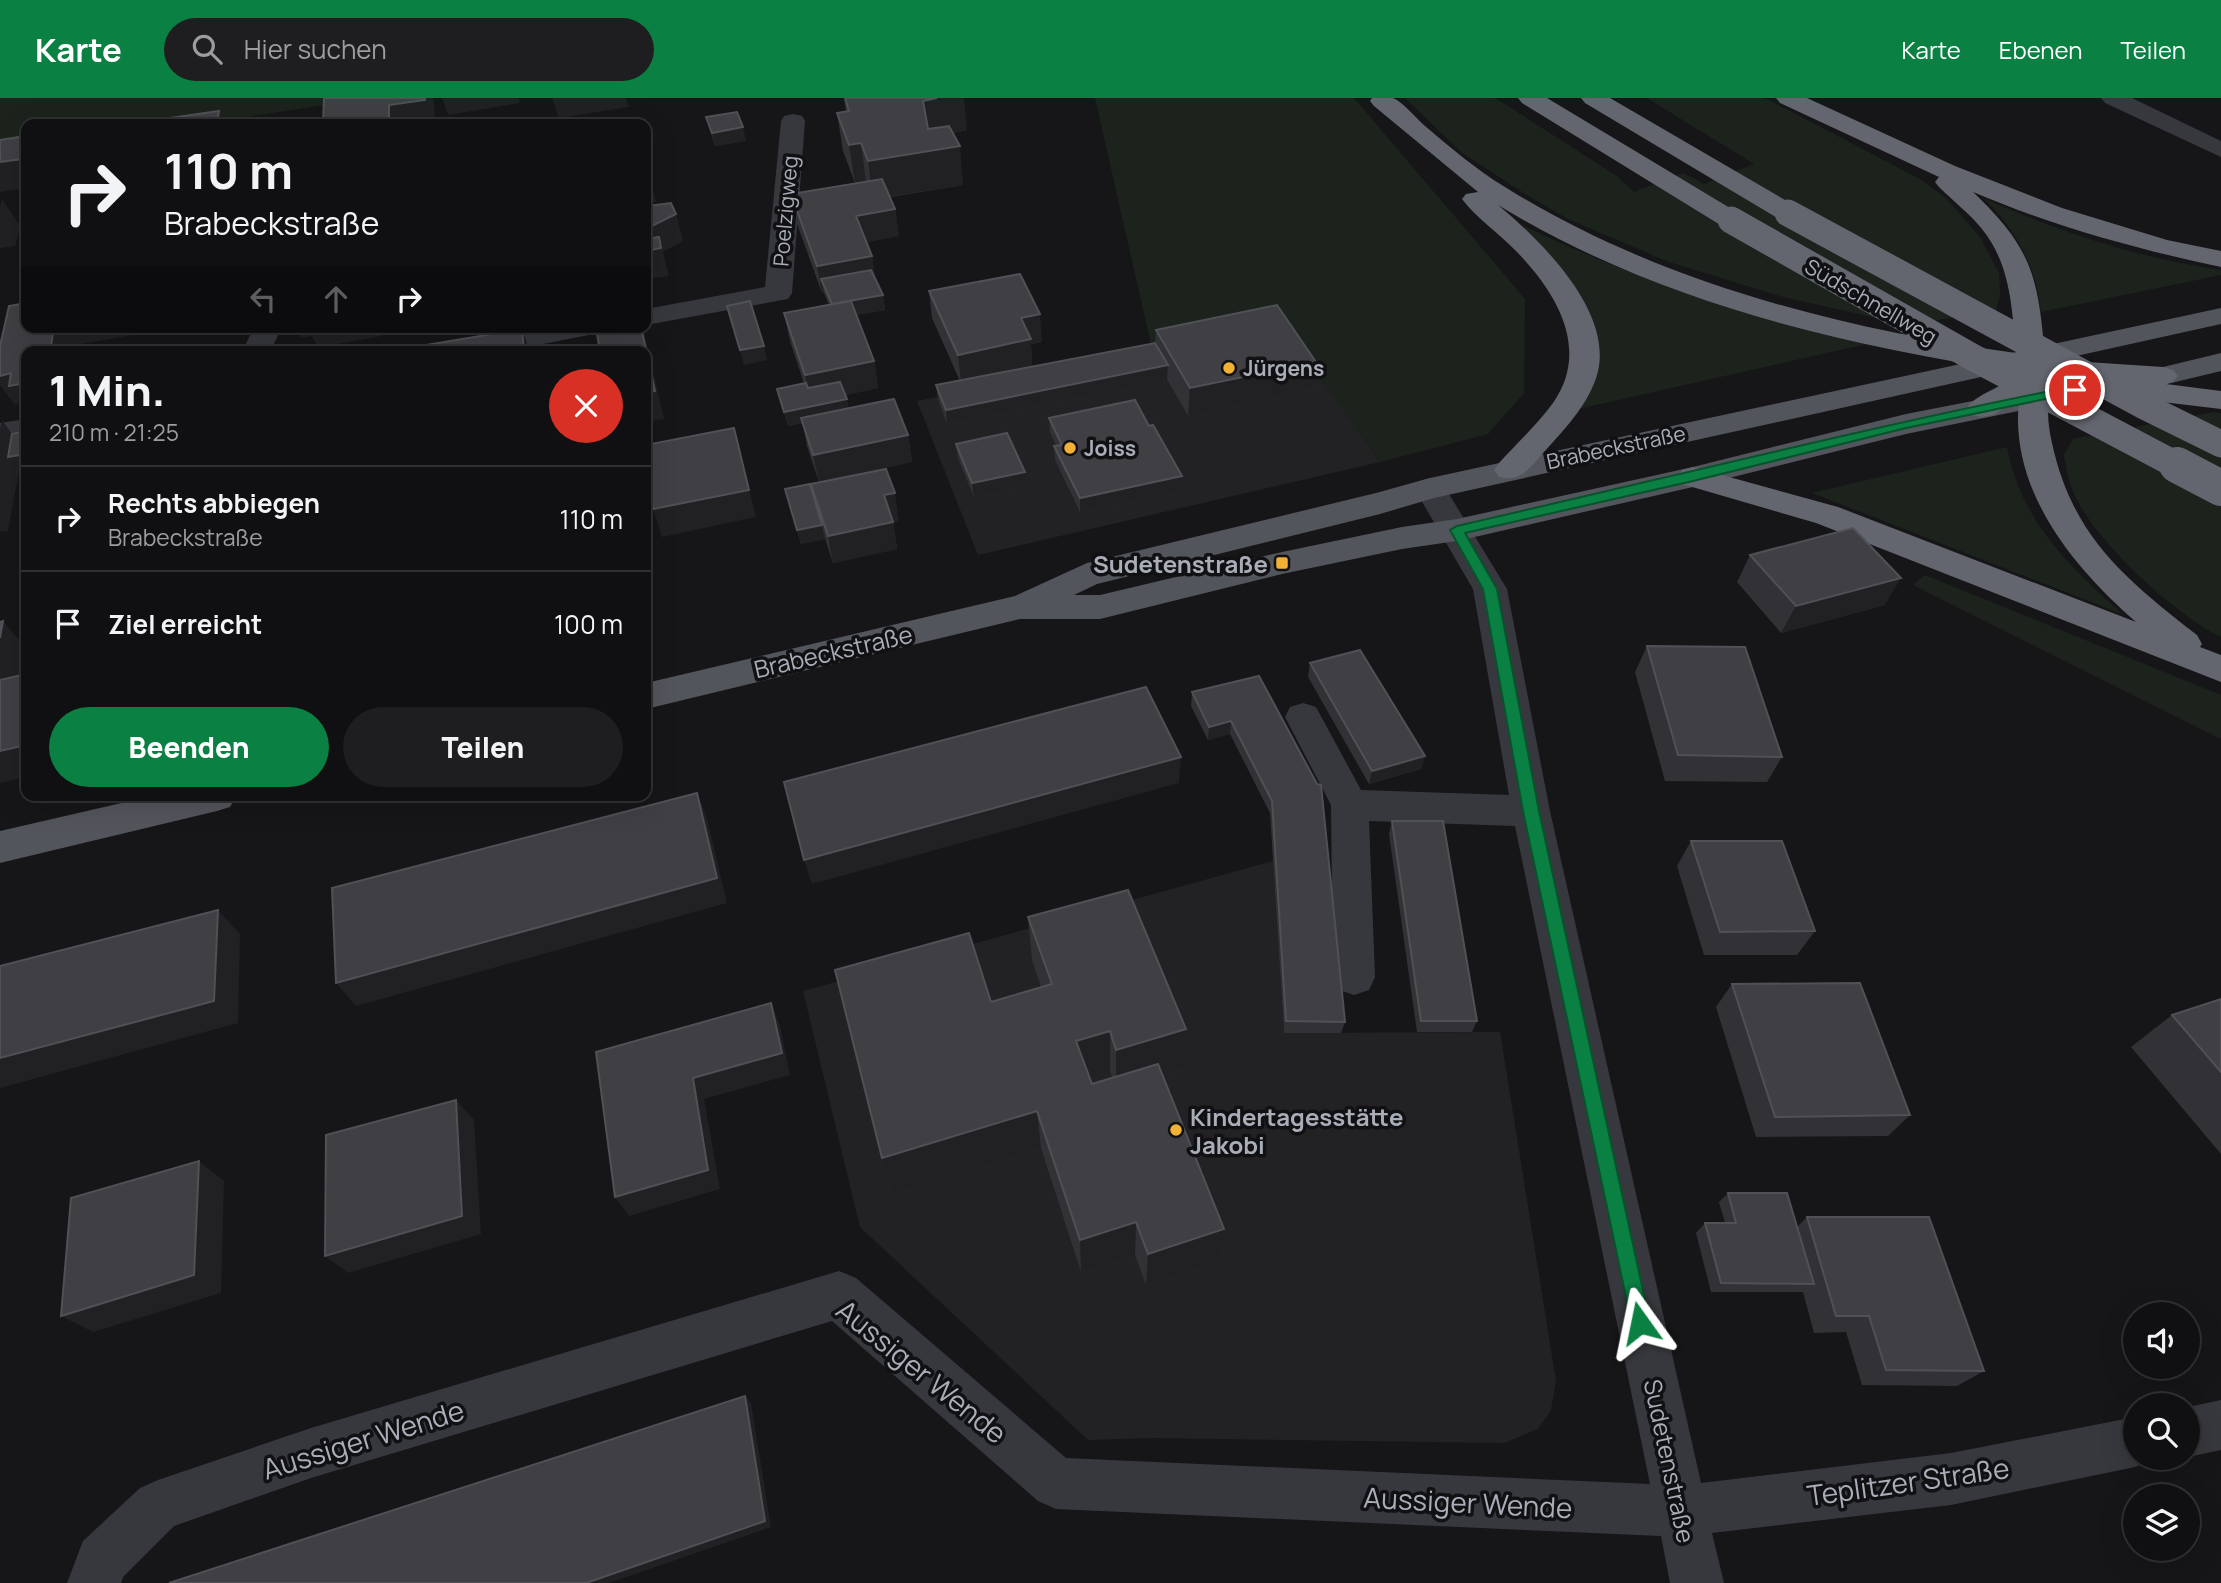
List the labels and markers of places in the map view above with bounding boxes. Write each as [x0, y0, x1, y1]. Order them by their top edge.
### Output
place label: Jürgens [1243, 354, 1324, 382]
marker: Jürgens [1221, 360, 1237, 376]
pin [2045, 360, 2105, 420]
place label: Joiss [1084, 434, 1136, 462]
marker: Joiss [1062, 440, 1078, 456]
place label: Sudetenstraße [1093, 547, 1268, 580]
marker: Sudetenstraße [1274, 555, 1290, 571]
place label: Kindertagesstätte Jakobi [1190, 1100, 1403, 1161]
marker: Kindertagesstätte Jakobi [1168, 1122, 1184, 1138]

